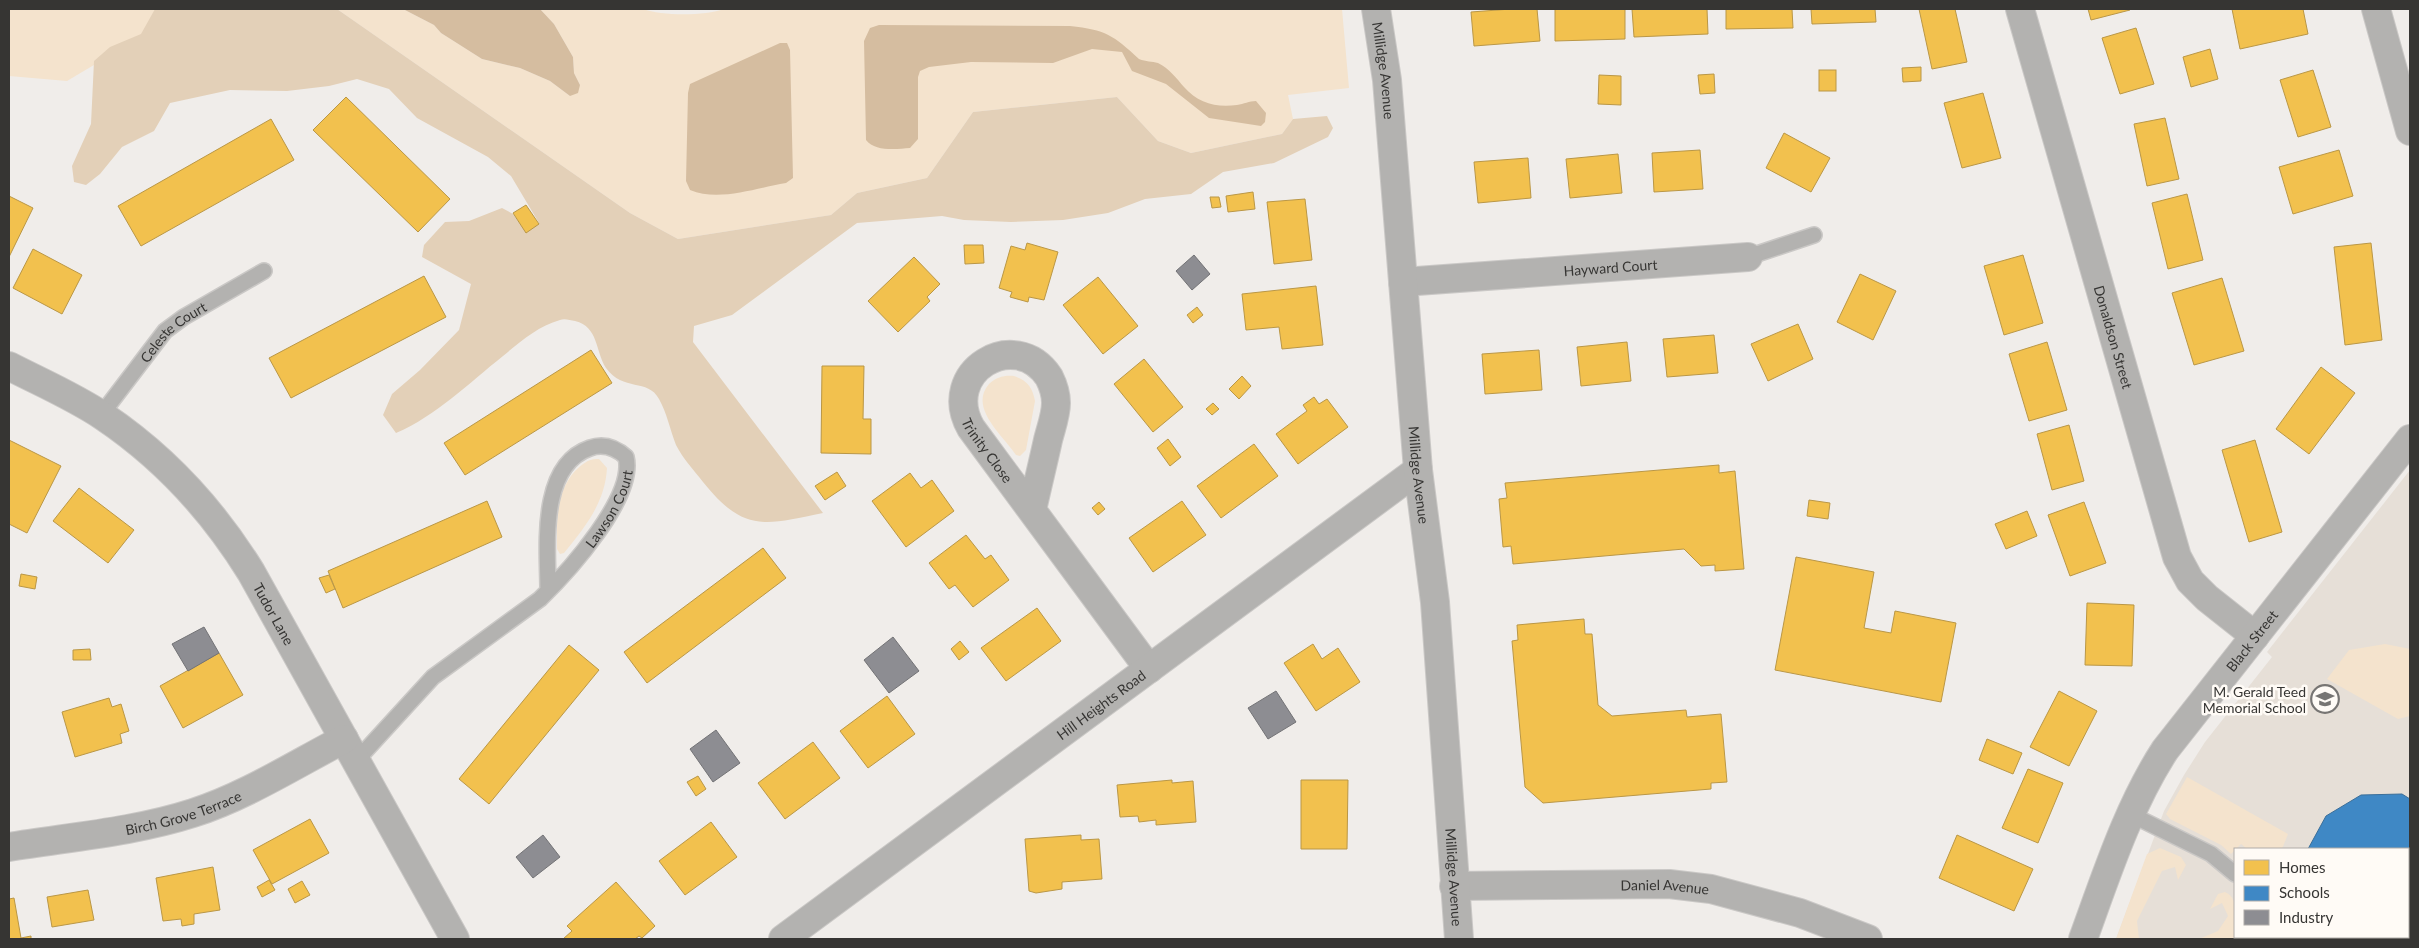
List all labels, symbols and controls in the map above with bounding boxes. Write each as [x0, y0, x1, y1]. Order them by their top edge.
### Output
street label: Millidge Avenue [1370, 20, 1399, 120]
street label: Hayward Court [1563, 255, 1658, 279]
street label: Donaldson Street [2091, 283, 2137, 390]
street label: Celeste Court [136, 298, 209, 365]
street label: Trinity Close [959, 415, 1017, 486]
street label: Millidge Avenue [1406, 425, 1433, 525]
street label: Lawson Court [581, 469, 635, 551]
street label: Tudor Lane [250, 580, 298, 648]
street label: Black Street [2222, 606, 2281, 675]
street label: Hill Heights Road [1053, 666, 1149, 743]
place label: M. Gerald Teed Memorial School [2203, 683, 2306, 716]
school or university icon: M. Gerald Teed Memorial School [2310, 684, 2340, 714]
street label: Birch Grove Terrace [124, 786, 244, 838]
street label: Millidge Avenue [1443, 828, 1467, 927]
legend [2234, 848, 2409, 938]
text: Homes [2279, 858, 2325, 876]
street label: Daniel Avenue [1620, 875, 1710, 897]
text: Schools [2279, 883, 2330, 901]
text: Industry [2279, 908, 2334, 926]

